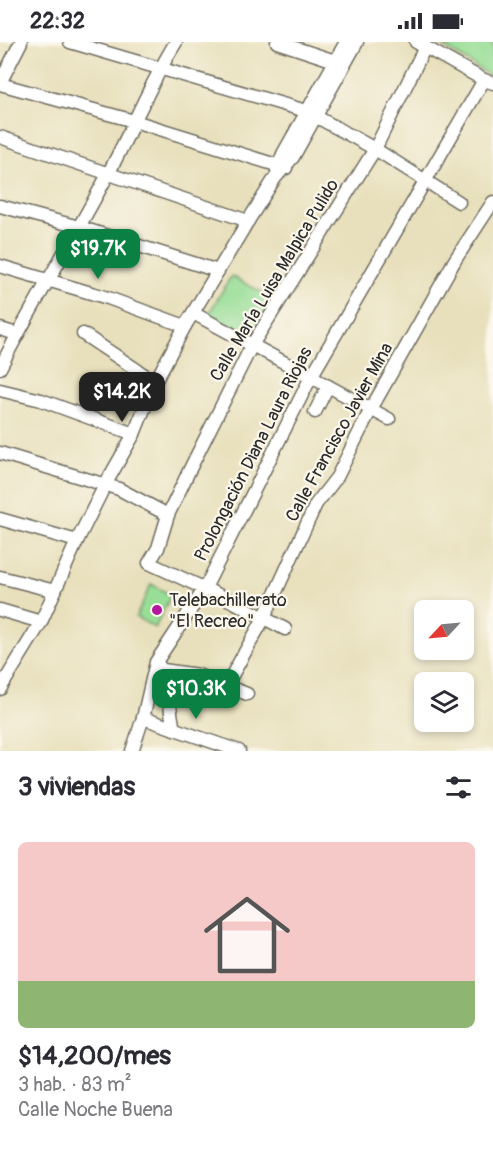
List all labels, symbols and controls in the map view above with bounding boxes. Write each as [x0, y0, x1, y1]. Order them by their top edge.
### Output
text: 22:32 [30, 7, 85, 35]
street label: Calle María Luisa Malpica Pulido [205, 175, 344, 386]
pin: $19.7K [49, 229, 147, 280]
text: $19.7K [70, 236, 126, 261]
street label: Calle Francisco Javier Mina [281, 339, 398, 526]
street label: Prolongación Diana Laura Riojas [189, 343, 318, 565]
pin: $14.2K [73, 372, 171, 423]
text: $14.2K [93, 379, 151, 404]
place label: Telebachillerato "El Recreo" [169, 589, 287, 633]
north arrow [414, 600, 474, 660]
map controls [414, 600, 474, 732]
marker: Telebachillerato "El Recreo" [150, 603, 164, 617]
pin: $10.3K [147, 669, 245, 720]
button: layers [414, 672, 474, 732]
text: $10.3K [166, 676, 226, 701]
text: 3 viviendas [18, 771, 135, 803]
icon: filters [442, 771, 475, 804]
icon: home [193, 881, 301, 989]
text: $14,200/mes [18, 1040, 171, 1072]
text: 3 hab. · 83 m² [18, 1072, 132, 1097]
text: Calle Noche Buena [18, 1097, 173, 1122]

